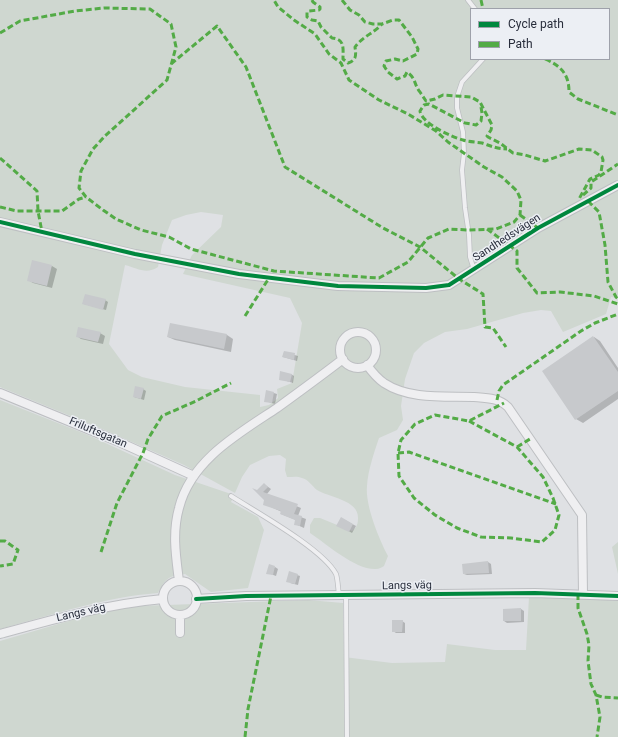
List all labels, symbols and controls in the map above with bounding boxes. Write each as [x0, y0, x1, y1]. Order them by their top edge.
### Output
legend [470, 8, 610, 60]
text: Cycle path [508, 17, 564, 31]
text: Path [508, 37, 533, 51]
street label: Sandhedsvägen [471, 211, 543, 265]
street label: Friluftsgatan [67, 415, 129, 451]
street label: Langs väg [382, 579, 432, 593]
street label: Langs väg [55, 601, 107, 625]

